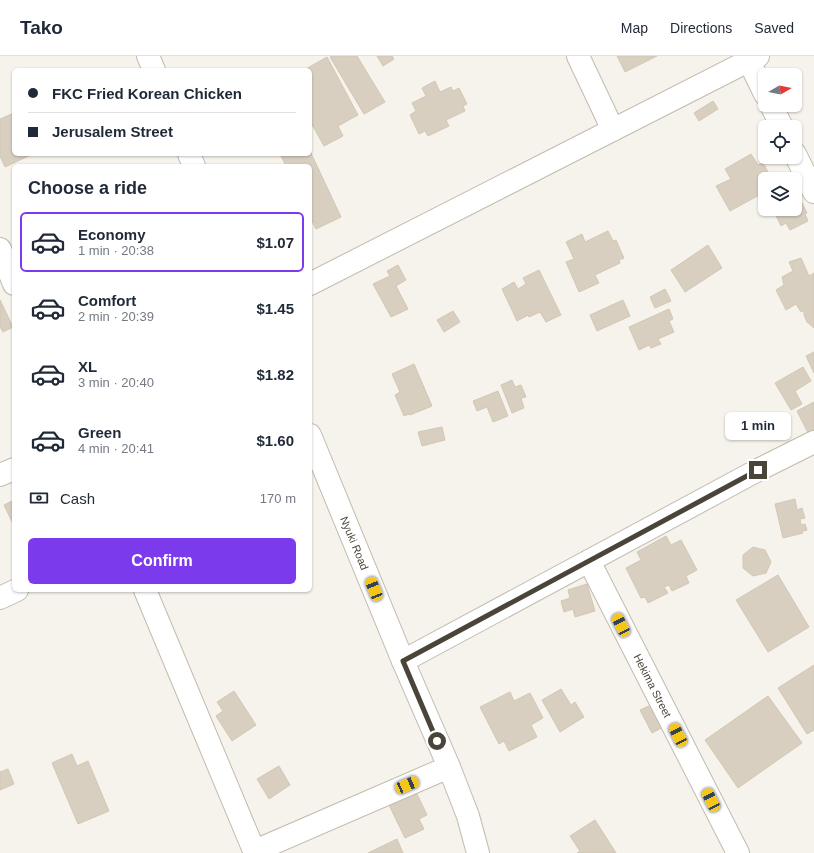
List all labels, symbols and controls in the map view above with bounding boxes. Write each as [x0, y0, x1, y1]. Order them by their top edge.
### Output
text: Tako [20, 17, 63, 38]
text: Map [621, 20, 648, 36]
text: Directions [670, 20, 732, 36]
text: Saved [754, 20, 794, 36]
north arrow [758, 68, 802, 112]
map controls [758, 68, 802, 216]
text: FKC Fried Korean Chicken [52, 85, 242, 102]
button: locate [758, 120, 802, 164]
text: Jerusalem Street [52, 123, 173, 140]
button: layers [758, 172, 802, 216]
text: Choose a ride [28, 178, 147, 198]
icon: car [30, 224, 66, 260]
text: Economy [78, 226, 146, 243]
text: $1.07 [256, 234, 294, 251]
text: 1 min · 20:38 [78, 243, 154, 258]
icon: car [30, 290, 66, 326]
text: Comfort [78, 292, 136, 309]
text: $1.45 [256, 300, 294, 317]
text: 2 min · 20:39 [78, 309, 154, 324]
icon: car [30, 356, 66, 392]
text: XL [78, 358, 97, 375]
text: $1.82 [256, 366, 294, 383]
text: 3 min · 20:40 [78, 375, 154, 390]
callout: 1 min [725, 412, 791, 440]
text: 1 min [741, 418, 775, 433]
icon: car [30, 422, 66, 458]
text: Green [78, 424, 121, 441]
text: $1.60 [256, 432, 294, 449]
text: 4 min · 20:41 [78, 441, 154, 456]
route end [749, 461, 767, 479]
icon: cash [28, 487, 50, 509]
text: Cash [60, 490, 95, 507]
text: 170 m [260, 491, 296, 506]
street label: Nyuki Road [338, 515, 371, 572]
button: Confirm [28, 538, 296, 584]
car [364, 576, 384, 602]
car [610, 612, 632, 638]
street label: Hekima Street [631, 652, 674, 720]
car [667, 722, 689, 748]
route start [428, 732, 446, 750]
car [394, 775, 420, 795]
car [700, 787, 722, 813]

